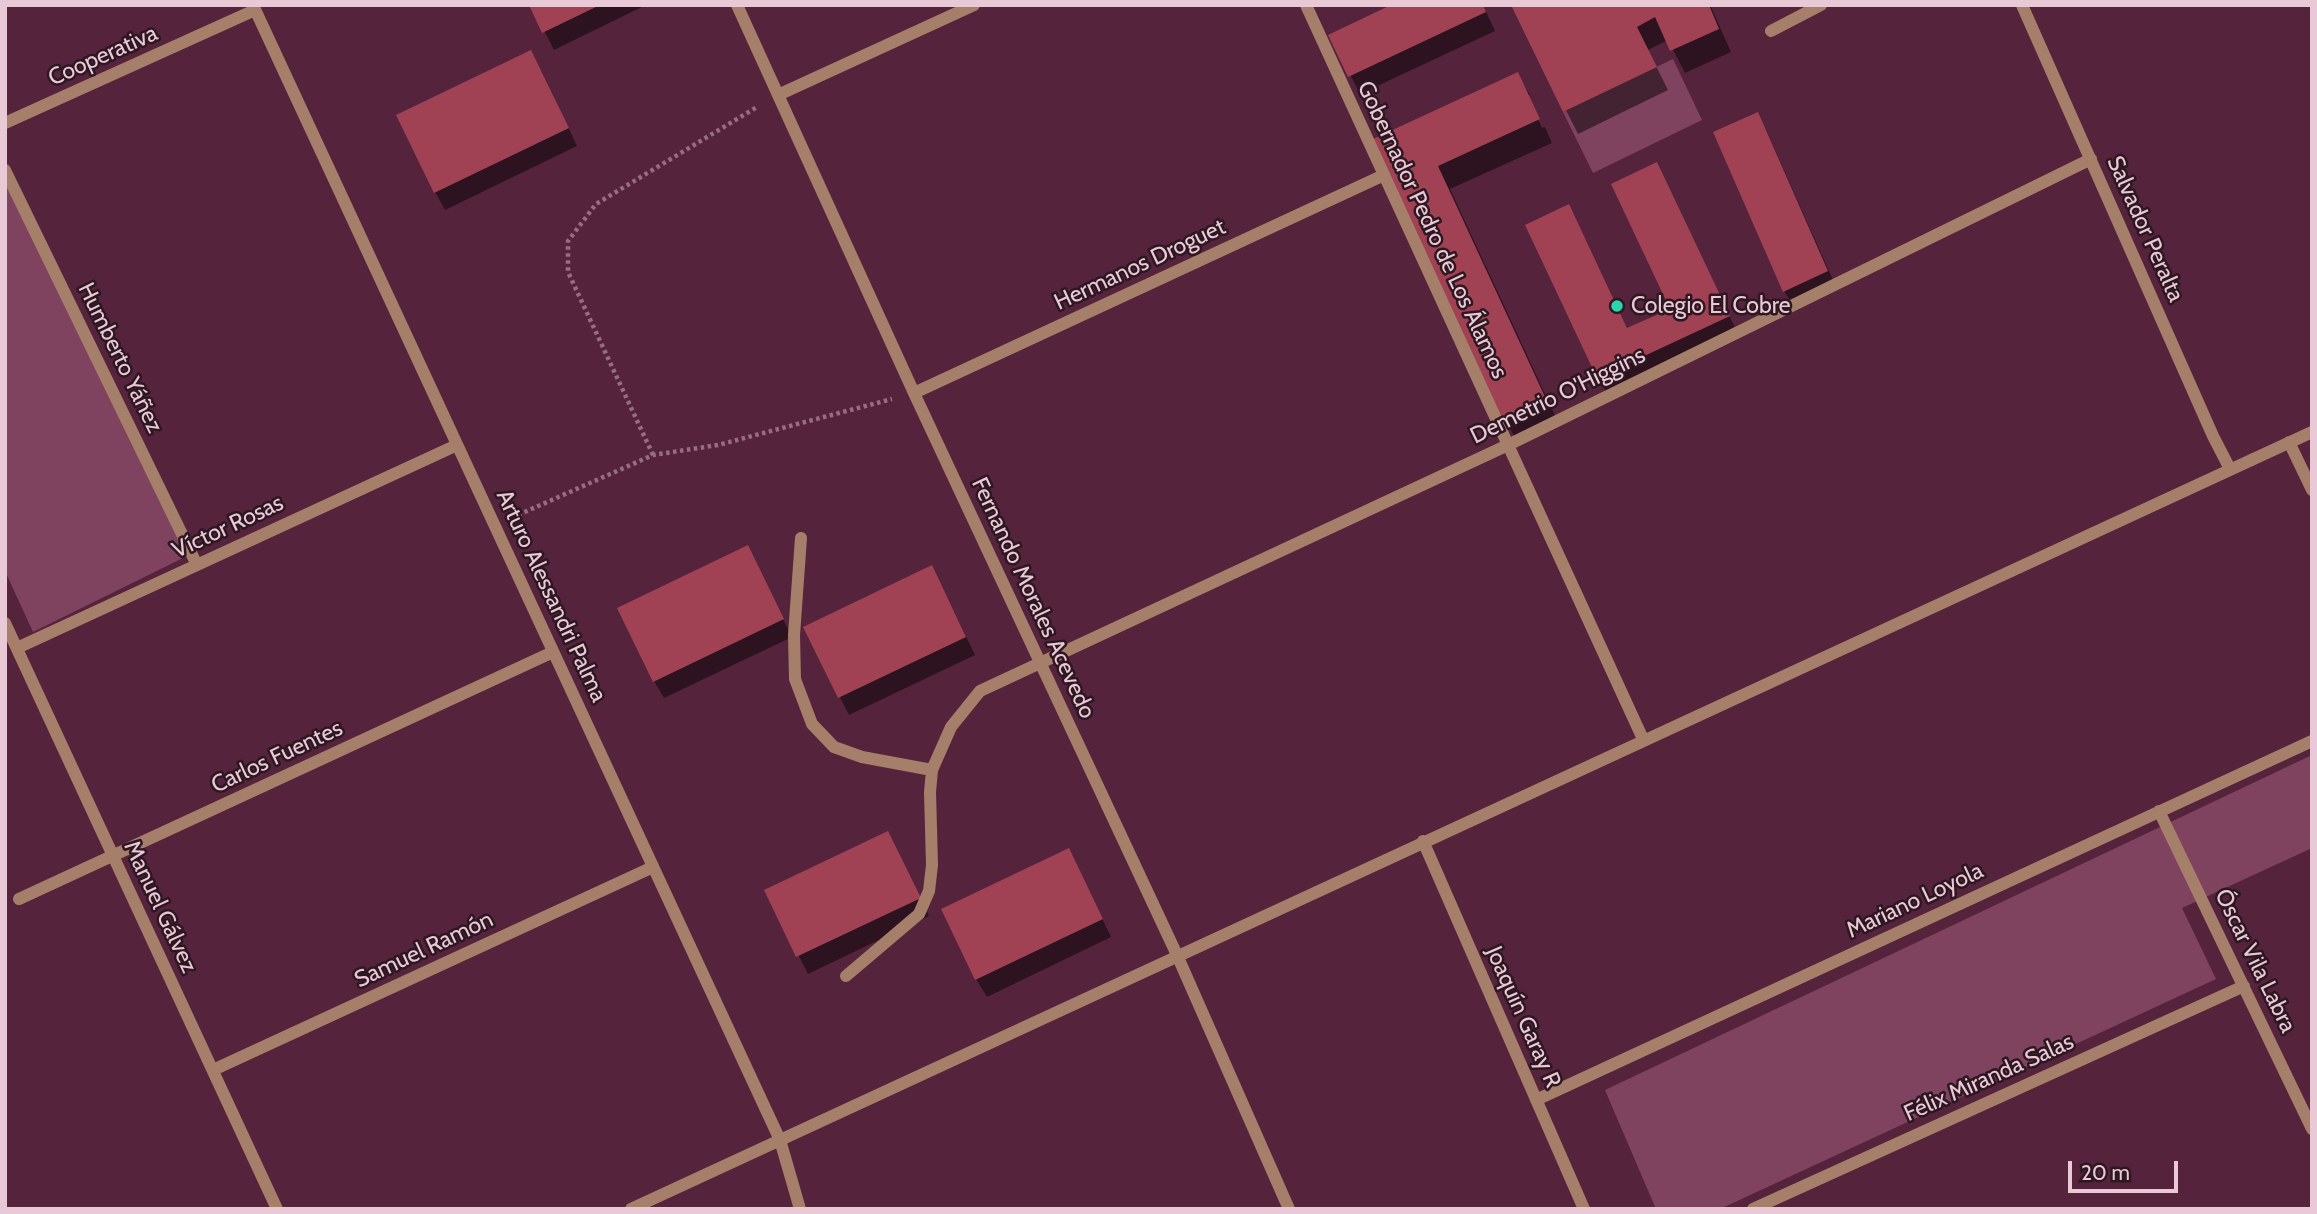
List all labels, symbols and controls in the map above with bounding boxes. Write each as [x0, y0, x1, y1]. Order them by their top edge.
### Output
street label: Cooperativa [44, 20, 162, 92]
street label: Gobernador Pedro de Los Álamos [1351, 77, 1513, 383]
street label: Salvador Peralta [2101, 152, 2189, 306]
street label: Hermanos Droguet [1050, 213, 1230, 317]
street label: Humberto Yáñez [72, 278, 168, 438]
place label: Colegio El Cobre [1631, 292, 1791, 320]
marker: Colegio El Cobre [1609, 298, 1625, 314]
street label: Demetrio O'Higgins [1466, 342, 1650, 450]
street label: Fernando Morales Acevedo [965, 473, 1101, 723]
street label: Arturo Alessandri Palma [490, 486, 612, 706]
street label: Víctor Rosas [168, 489, 288, 565]
street label: Carlos Fuentes [207, 715, 347, 799]
street label: Manuel Gálvez [117, 837, 203, 977]
street label: Mariano Loyola [1842, 857, 1988, 945]
street label: Óscar Vila Labra [2208, 885, 2302, 1037]
street label: Samuel Ramón [350, 906, 498, 994]
street label: Joaquín Garay R [1480, 942, 1566, 1092]
street label: Félix Miranda Salas [1900, 1028, 2078, 1128]
scale bar [2072, 1148, 2182, 1192]
text: 20 m [2081, 1160, 2130, 1185]

